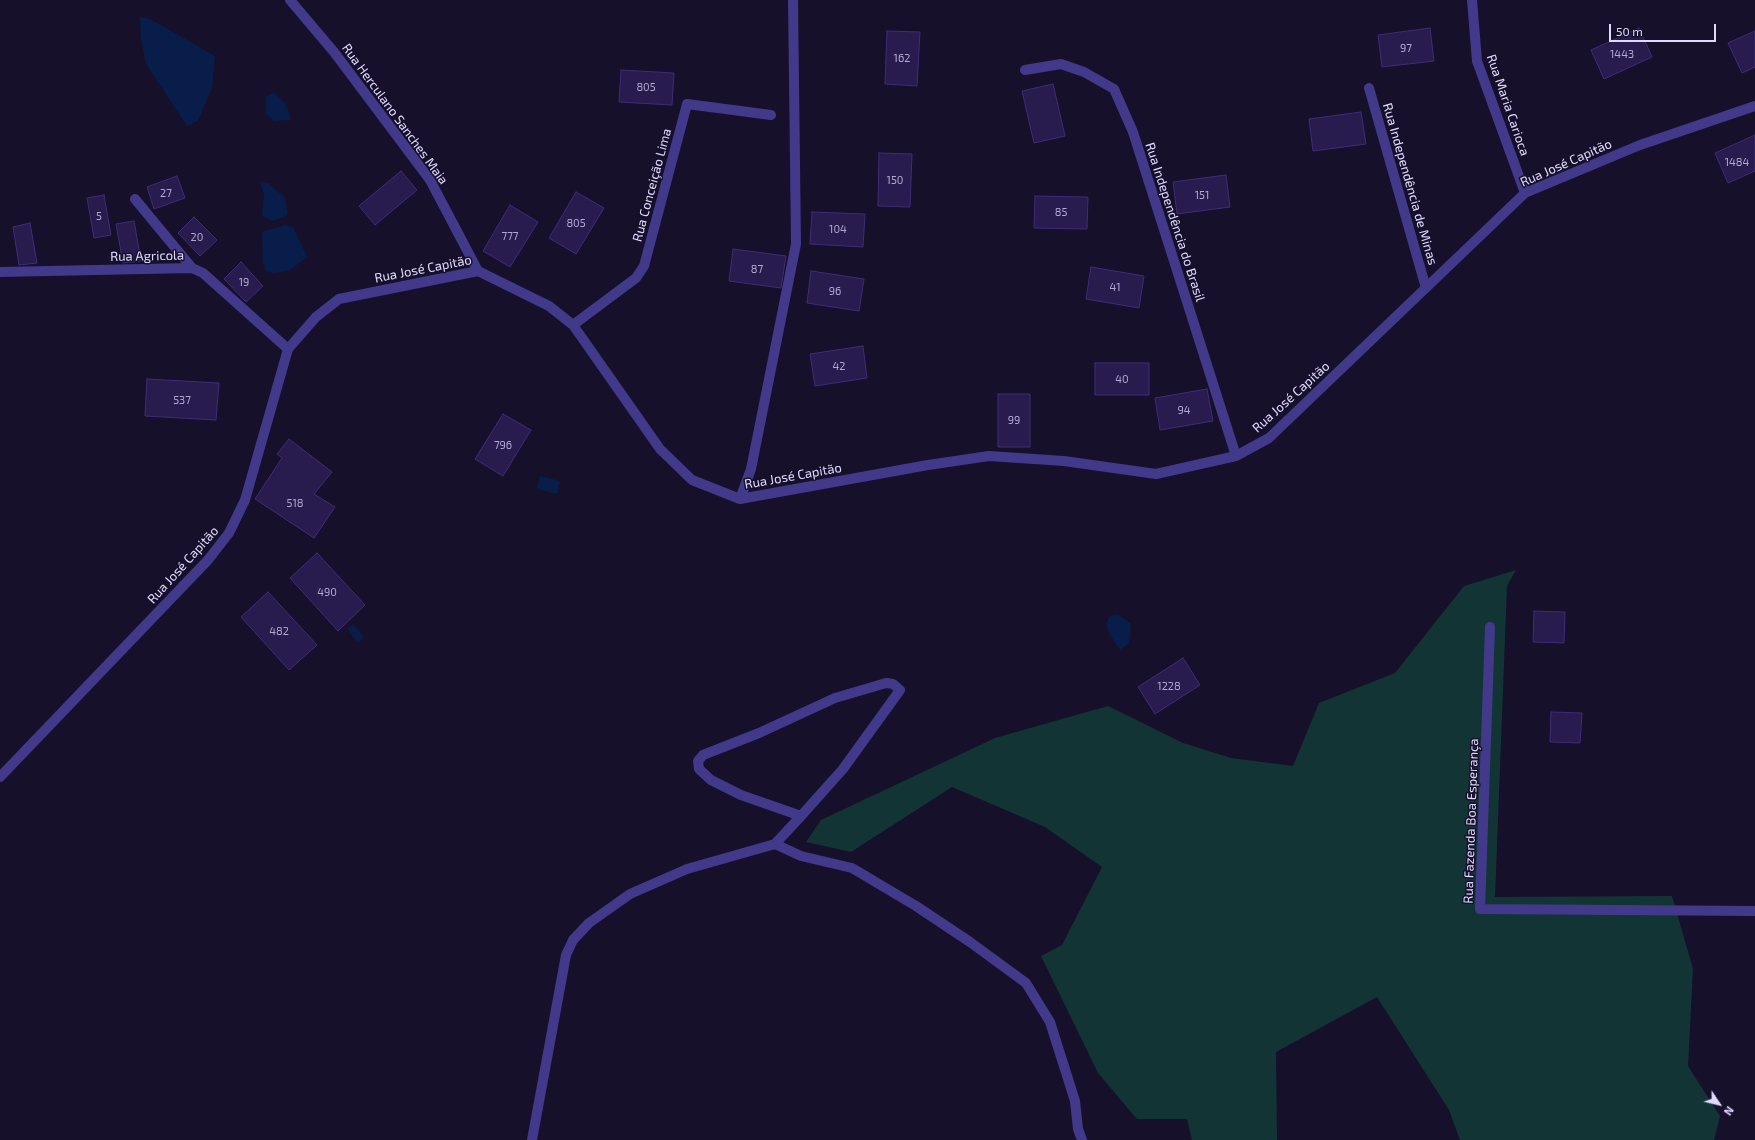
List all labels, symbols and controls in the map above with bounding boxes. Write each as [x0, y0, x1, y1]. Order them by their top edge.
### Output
scale bar [1611, 16, 1718, 42]
text: 50 m [1616, 24, 1643, 38]
street label: Rua Herculano Sanches Maia [339, 41, 451, 187]
house number: 97 [1400, 41, 1412, 55]
house number: 1443 [1610, 47, 1634, 61]
house number: 162 [894, 51, 910, 65]
street label: Rua Maria Carioca [1483, 52, 1533, 158]
house number: 805 [636, 80, 656, 94]
street label: Rua Independência de Minas [1379, 101, 1441, 267]
street label: Rua Conceição Lima [629, 127, 675, 243]
street label: Rua José Capitão [1518, 136, 1614, 190]
street label: Rua Independência do Brasil [1142, 140, 1208, 304]
house number: 1484 [1725, 155, 1749, 169]
house number: 150 [887, 173, 903, 187]
house number: 27 [160, 186, 172, 200]
house number: 151 [1195, 188, 1209, 202]
house number: 85 [1055, 205, 1067, 219]
house number: 5 [96, 209, 102, 223]
house number: 805 [566, 216, 586, 230]
house number: 104 [829, 222, 847, 236]
house number: 777 [502, 229, 518, 243]
house number: 20 [191, 230, 203, 244]
street label: Rua Agricola [110, 248, 184, 264]
street label: Rua José Capitão [373, 252, 473, 286]
house number: 87 [751, 262, 763, 276]
house number: 19 [239, 275, 249, 289]
house number: 41 [1109, 280, 1121, 294]
house number: 96 [829, 284, 841, 298]
street label: Rua José Capitão [1249, 358, 1333, 436]
house number: 42 [833, 359, 845, 373]
house number: 40 [1115, 372, 1129, 386]
house number: 537 [173, 393, 191, 407]
house number: 94 [1177, 403, 1191, 417]
house number: 99 [1008, 413, 1020, 427]
house number: 796 [494, 438, 512, 452]
street label: Rua José Capitão [743, 460, 843, 492]
house number: 518 [287, 496, 303, 510]
street label: Rua José Capitão [144, 523, 222, 607]
house number: 490 [317, 585, 337, 599]
house number: 482 [269, 624, 289, 638]
house number: 1228 [1157, 679, 1181, 693]
street label: Rua Fazenda Boa Esperança [1460, 738, 1482, 904]
north arrow [1699, 1084, 1739, 1124]
text: N [1722, 1104, 1737, 1118]

